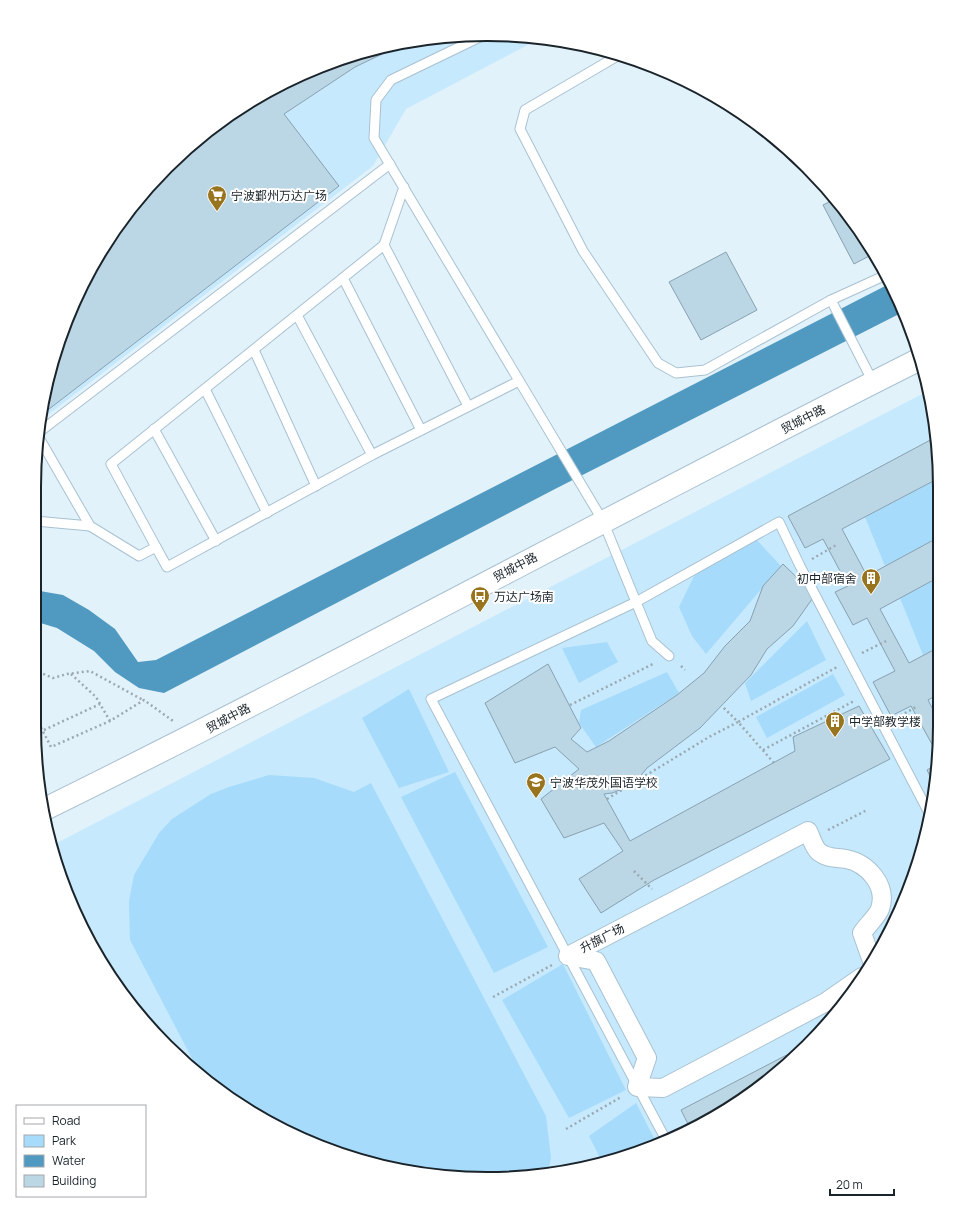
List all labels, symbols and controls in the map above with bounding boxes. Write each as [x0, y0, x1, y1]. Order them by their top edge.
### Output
supermarket icon: 宁波鄞州万达广场 [206, 184, 228, 212]
place label: 宁波鄞州万达广场 [231, 187, 327, 204]
street label: 贸城中路 [778, 401, 828, 437]
street label: 贸城中路 [490, 548, 540, 586]
building icon: 初中部宿舍 [860, 567, 882, 595]
place label: 初中部宿舍 [797, 570, 857, 587]
bus stop icon: 万达广场南 [469, 585, 491, 613]
place label: 万达广场南 [494, 588, 554, 605]
street label: 贸城中路 [203, 699, 253, 737]
building icon: 中学部教学楼 [824, 710, 846, 738]
place label: 中学部教学楼 [849, 713, 921, 730]
school or university icon: 宁波华茂外国语学校 [525, 771, 547, 799]
place label: 宁波华茂外国语学校 [550, 774, 658, 791]
street label: 升旗广场 [577, 920, 627, 956]
legend [16, 1105, 146, 1197]
text: Road [52, 1112, 80, 1129]
text: Park [52, 1132, 77, 1149]
text: Water [52, 1152, 86, 1169]
scale bar [830, 1171, 894, 1197]
text: Building [52, 1172, 96, 1189]
text: 20 m [836, 1176, 863, 1193]

